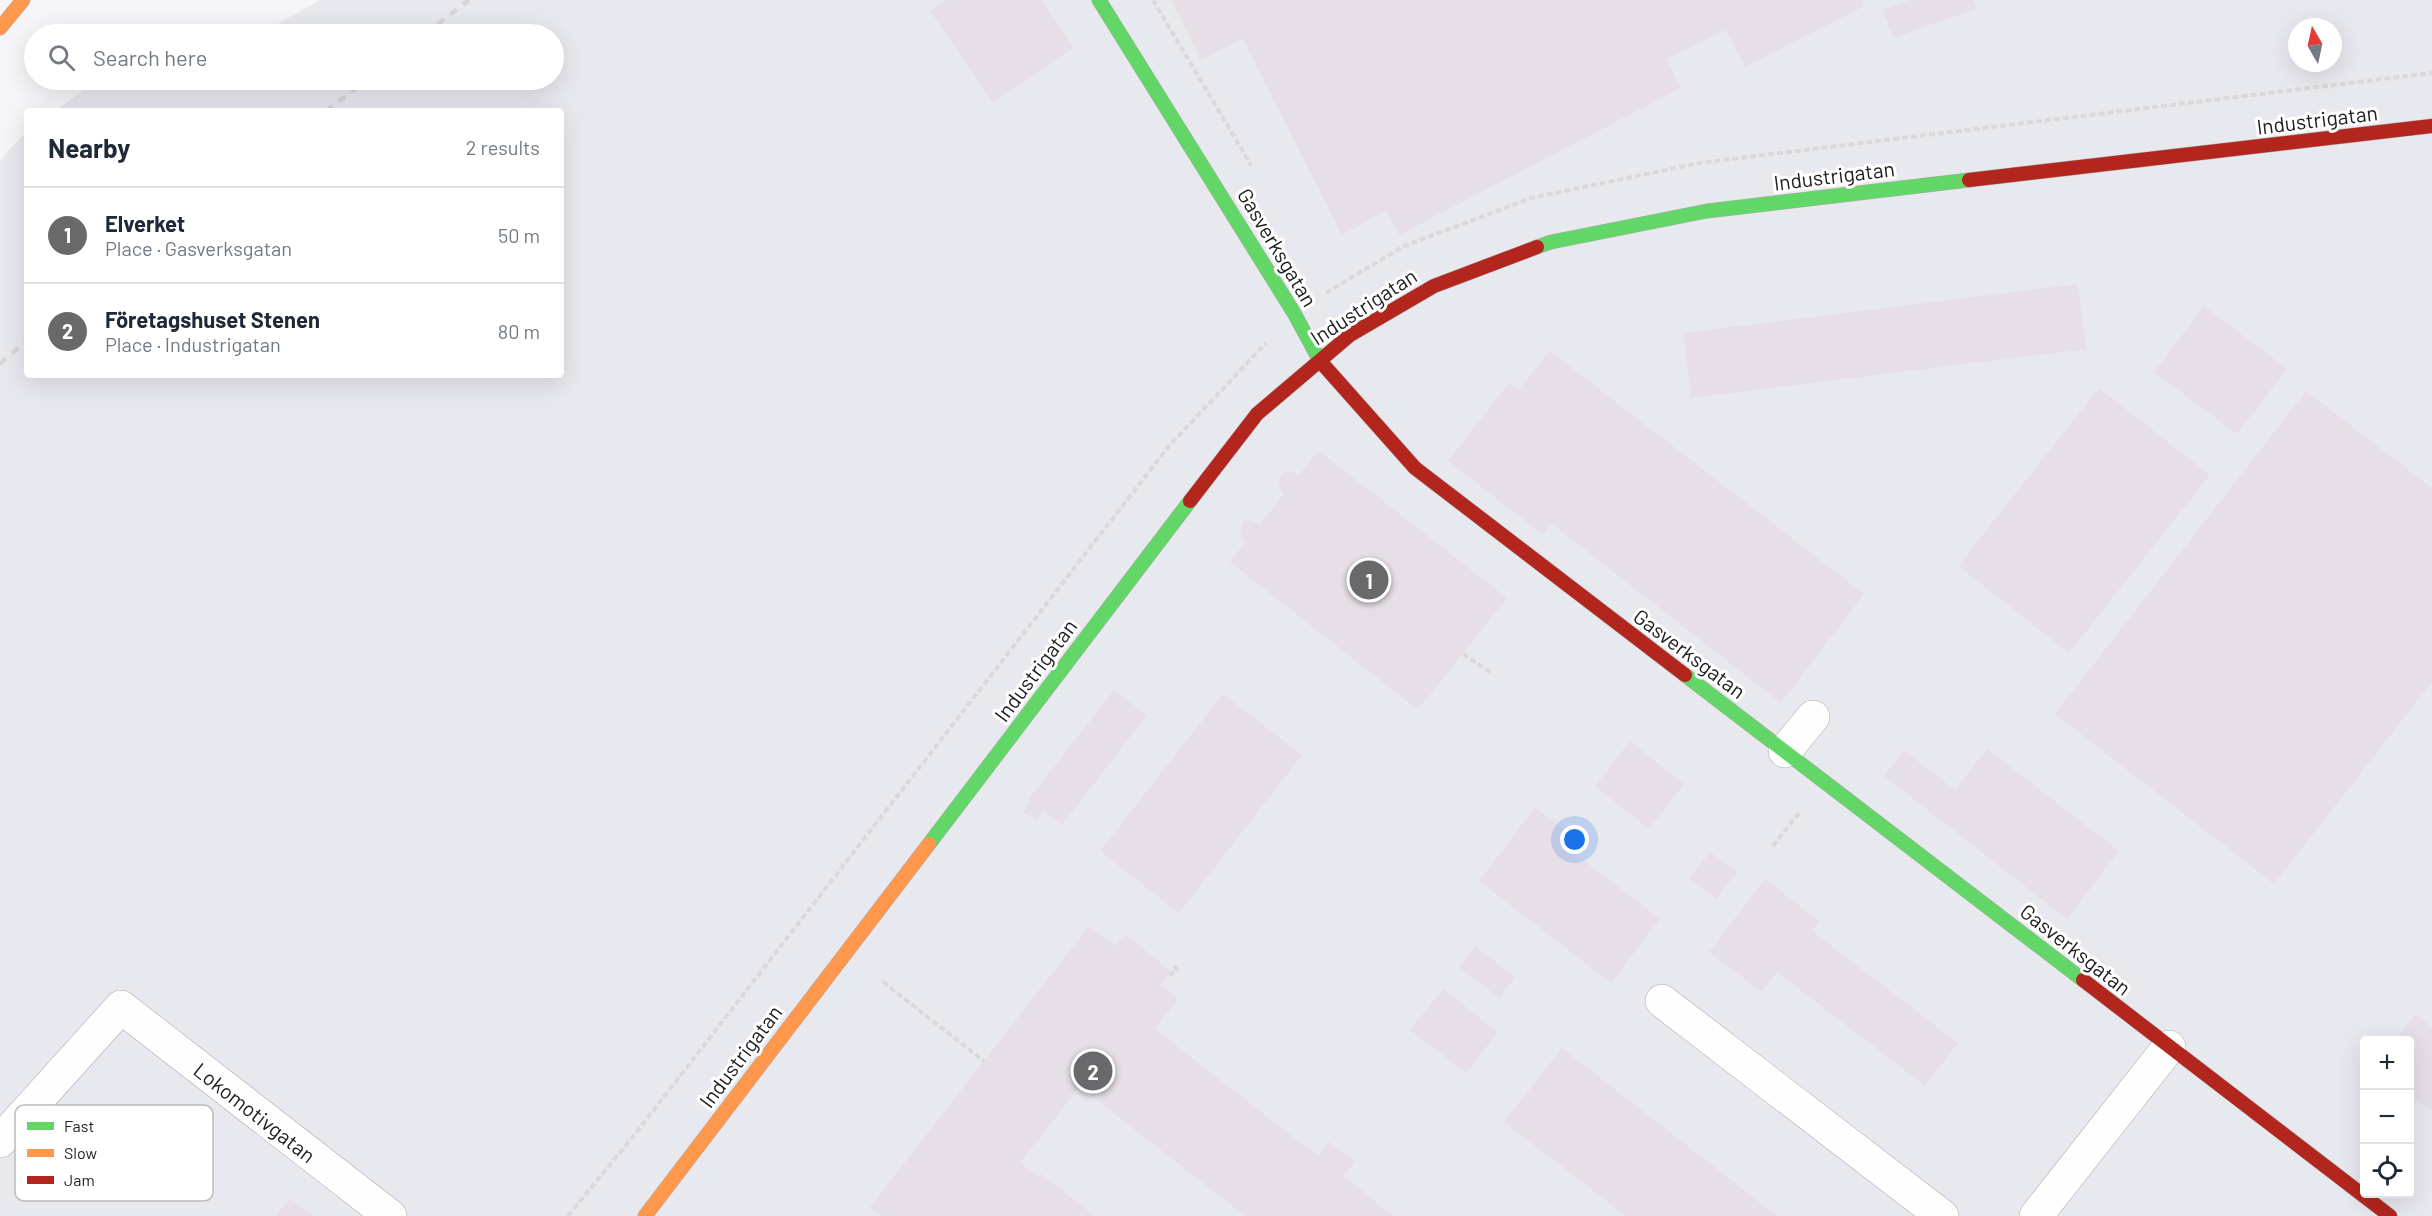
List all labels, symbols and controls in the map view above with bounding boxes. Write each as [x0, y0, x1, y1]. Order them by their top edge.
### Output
north arrow [2288, 18, 2342, 72]
search box [24, 24, 564, 90]
icon: search [45, 41, 78, 74]
text: Search here [93, 44, 207, 70]
street label: Industrigatan [2255, 99, 2379, 139]
text: Nearby [48, 132, 130, 163]
text: 2 results [466, 135, 540, 159]
street label: Industrigatan [1772, 155, 1896, 195]
street label: Gasverksgatan [1233, 183, 1323, 311]
text: Elverket [105, 210, 185, 236]
text: 1 [64, 223, 71, 247]
text: 50 m [498, 223, 540, 247]
text: Place · Gasverksgatan [105, 236, 292, 260]
street label: Industrigatan [1305, 262, 1421, 350]
text: Företagshuset Stenen [105, 306, 320, 332]
text: 2 [62, 319, 73, 343]
text: 80 m [498, 319, 540, 343]
text: Place · Industrigatan [105, 332, 281, 356]
pin: 1 [1350, 558, 1388, 602]
street label: Gasverksgatan [1629, 603, 1751, 703]
street label: Industrigatan [988, 614, 1082, 726]
your location [1560, 825, 1589, 854]
street label: Gasverksgatan [2016, 898, 2136, 1000]
street label: Industrigatan [693, 1000, 787, 1112]
map controls [2360, 1036, 2414, 1198]
button: + [2360, 1036, 2414, 1090]
pin: 2 [1074, 1048, 1112, 1094]
street label: Lokomotivgatan [189, 1057, 321, 1167]
button: − [2360, 1090, 2414, 1144]
legend [15, 1105, 213, 1201]
text: Fast [64, 1116, 94, 1135]
text: Slow [64, 1143, 97, 1162]
button: locate [2360, 1144, 2414, 1198]
text: Jam [64, 1170, 95, 1189]

